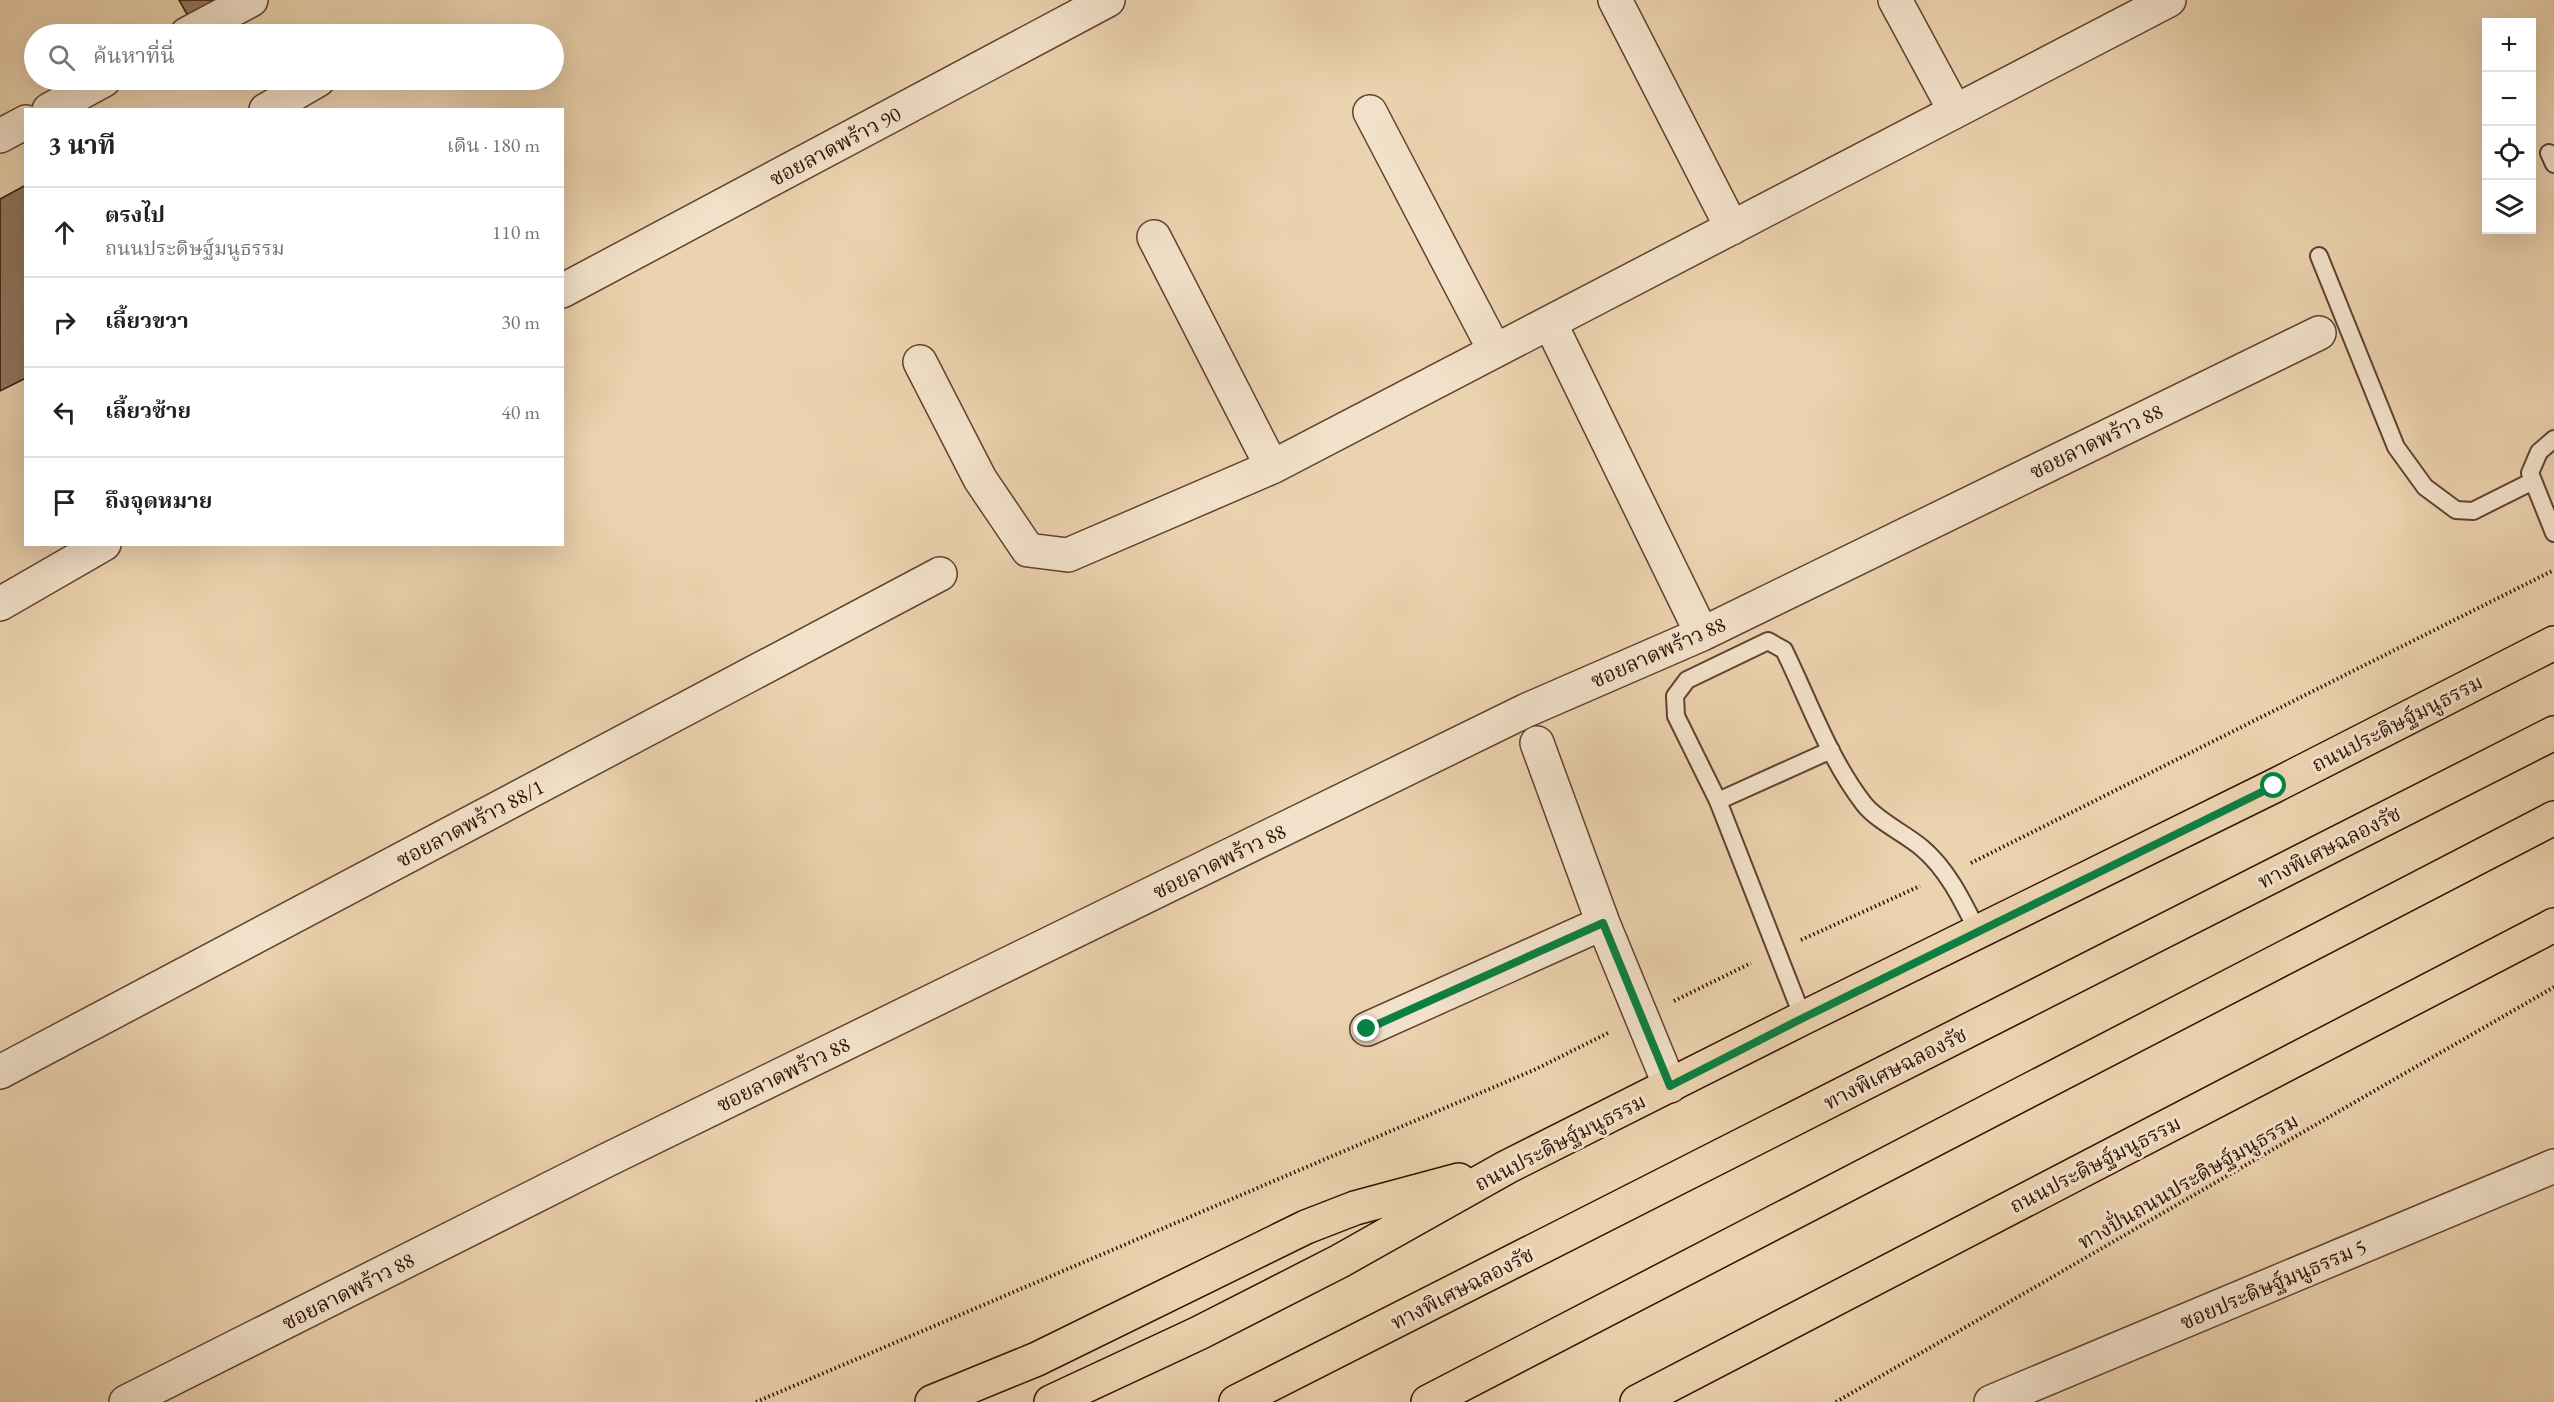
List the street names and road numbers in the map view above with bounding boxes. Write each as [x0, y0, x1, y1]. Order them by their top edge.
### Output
street label: ซอยลาดพร้าว 90 [765, 100, 905, 192]
street label: ซอยลาดพร้าว 88 [2025, 397, 2167, 485]
street label: ซอยลาดพร้าว 88 [1586, 610, 1730, 694]
street label: ถนนประดิษฐ์มนูธรรม [2307, 668, 2487, 778]
street label: ซอยลาดพร้าว 88/1 [392, 773, 548, 873]
street label: ทางพิเศษฉลองรัช [2253, 799, 2405, 895]
street label: ซอยลาดพร้าว 88 [1148, 817, 1290, 905]
street label: ทางพิเศษฉลองรัช [1819, 1020, 1971, 1116]
street label: ซอยลาดพร้าว 88 [712, 1030, 854, 1118]
street label: ถนนประดิษฐ์มนูธรรม [1470, 1087, 1650, 1197]
street label: ทางปั่นถนนประดิษฐ์มนูธรรม [2072, 1105, 2303, 1255]
street label: ถนนประดิษฐ์มนูธรรม [2005, 1109, 2185, 1219]
street label: ซอยประดิษฐ์มนูธรรม 5 [2176, 1233, 2370, 1335]
street label: ทางพิเศษฉลองรัช [1386, 1240, 1538, 1336]
street label: ซอยลาดพร้าว 88 [277, 1246, 419, 1336]

